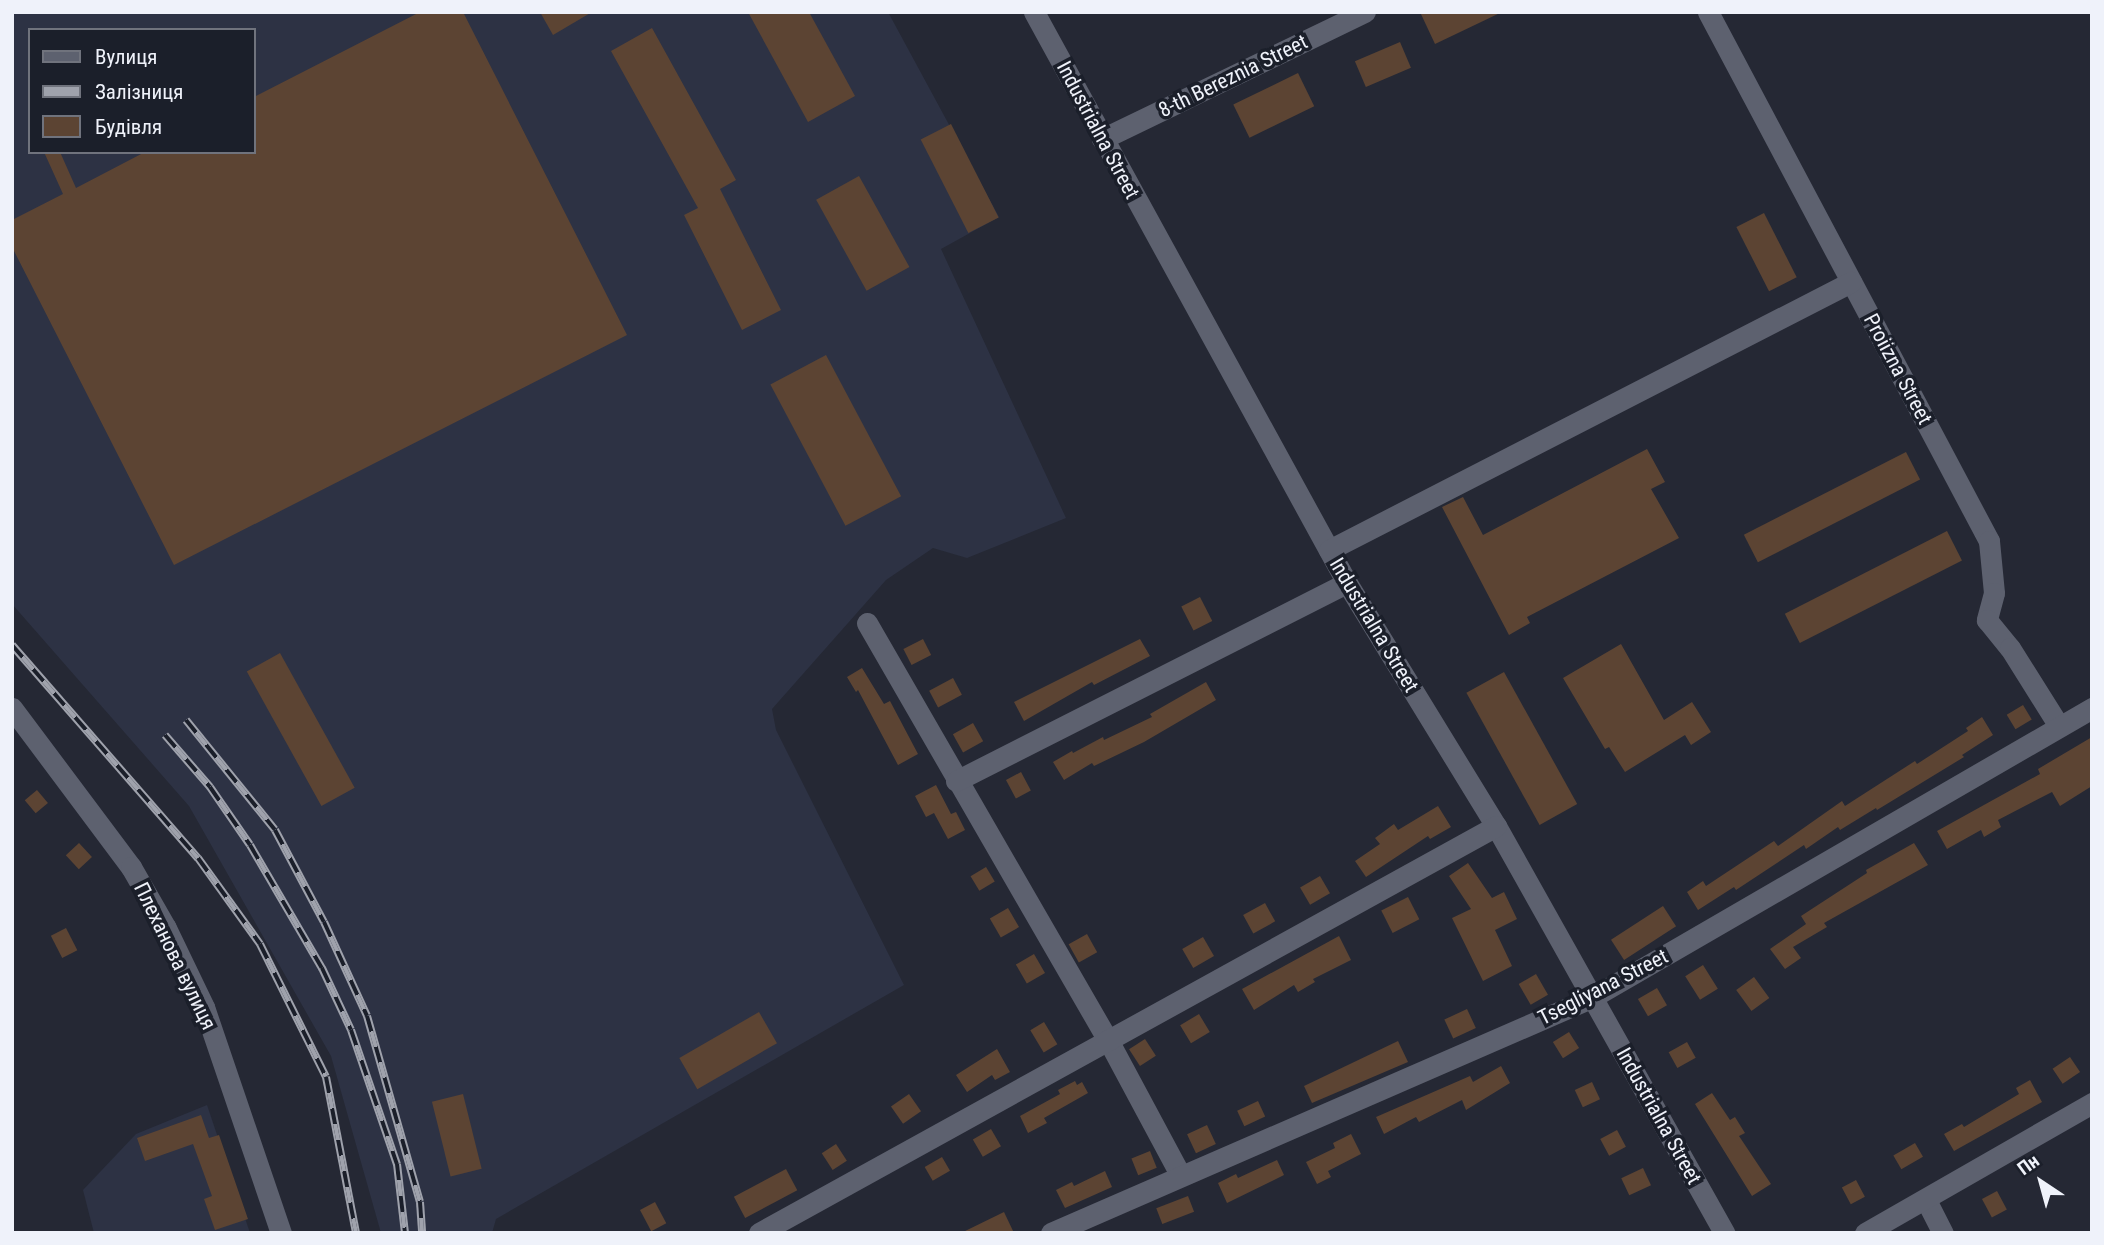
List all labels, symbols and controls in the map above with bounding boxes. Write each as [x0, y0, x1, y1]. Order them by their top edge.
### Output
legend [28, 28, 256, 154]
street label: 8-th Bereznia Street [1154, 29, 1312, 123]
text: Вулиця [95, 45, 157, 69]
street label: Industrialna Street [1051, 57, 1145, 203]
text: Залізниця [95, 80, 184, 104]
text: Будівля [95, 115, 162, 139]
street label: Proiizna Street [1858, 309, 1938, 429]
street label: Industrialna Street [1324, 553, 1424, 697]
street label: Плеханова вулиця [128, 878, 222, 1034]
street label: Tsegliyana Street [1534, 944, 1672, 1030]
street label: Industrialna Street [1611, 1043, 1707, 1189]
north arrow [2006, 1147, 2076, 1217]
text: Пн [2013, 1149, 2044, 1180]

